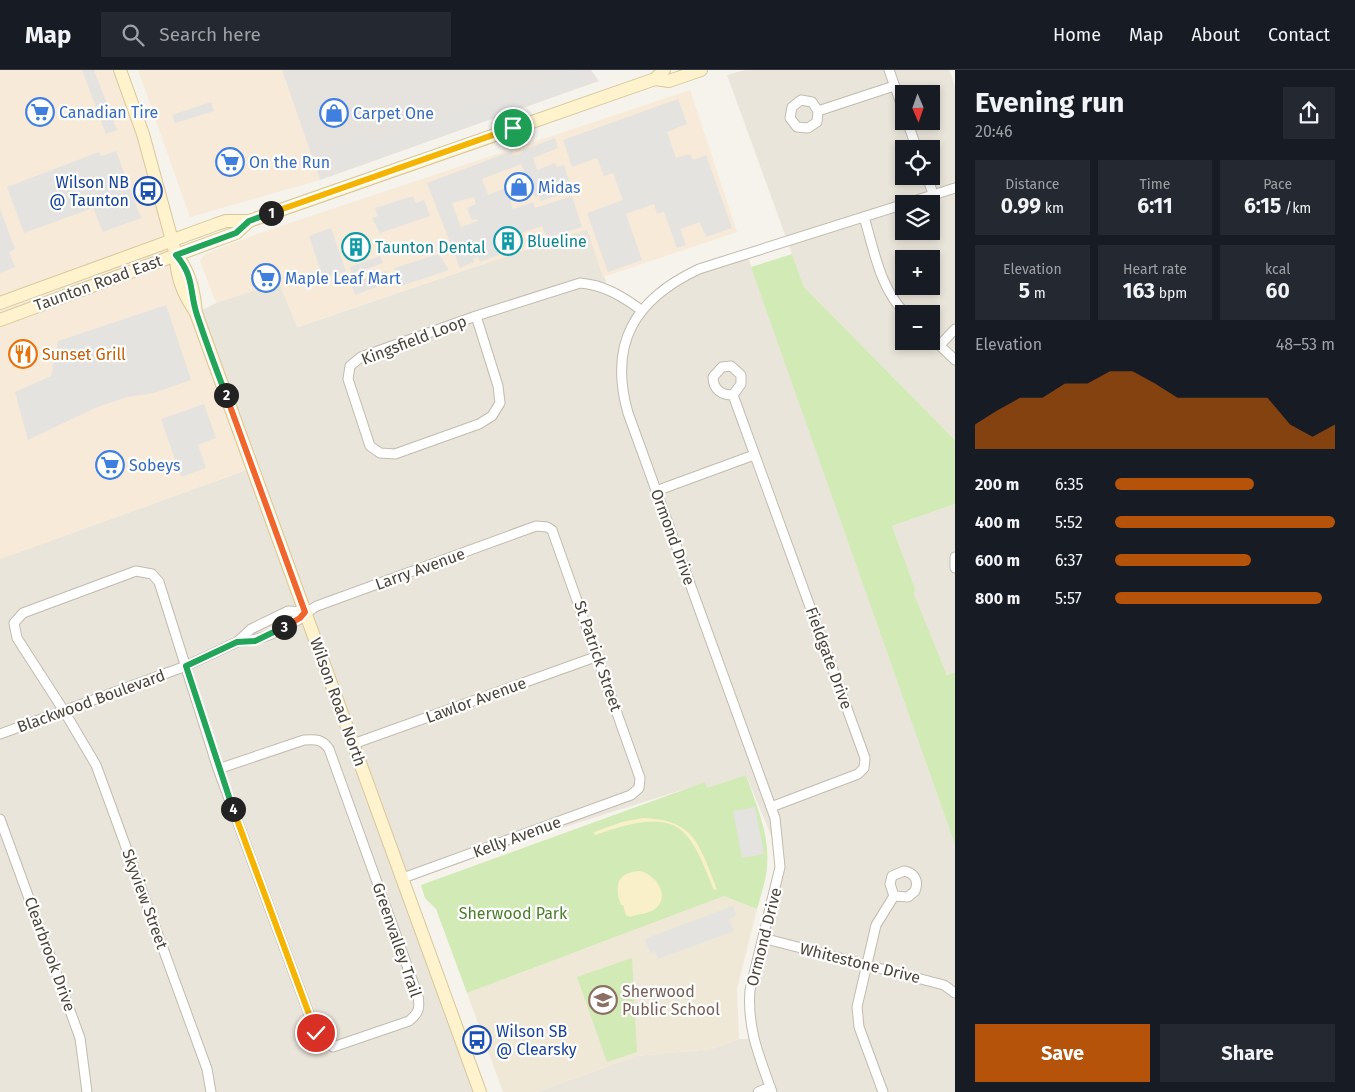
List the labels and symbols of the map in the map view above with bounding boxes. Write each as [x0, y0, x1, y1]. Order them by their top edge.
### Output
north arrow [895, 85, 940, 130]
supermarket icon: Canadian Tire [25, 97, 55, 127]
shop icon: Carpet One [319, 98, 349, 128]
place label: Canadian Tire [59, 103, 158, 122]
place label: Carpet One [353, 104, 434, 123]
pin [492, 107, 534, 149]
supermarket icon: On the Run [215, 147, 245, 177]
place label: On the Run [249, 153, 330, 172]
shop icon: Midas [504, 172, 534, 202]
place label: Wilson NB @ Taunton [49, 173, 129, 210]
bus stop icon: Wilson NB @ Taunton [133, 176, 163, 206]
place label: Midas [538, 178, 581, 197]
pin: 1 [258, 200, 284, 226]
building icon: Blueline [493, 226, 523, 256]
building icon: Taunton Dental [341, 232, 371, 262]
place label: Blueline [527, 232, 587, 251]
place label: Taunton Dental [375, 238, 486, 257]
street label: Taunton Road East [31, 251, 165, 315]
supermarket icon: Maple Leaf Mart [251, 263, 281, 293]
place label: Maple Leaf Mart [285, 269, 401, 288]
street label: Kingsfield Loop [359, 311, 469, 369]
restaurant icon: Sunset Grill [8, 339, 38, 369]
place label: Sunset Grill [42, 345, 126, 364]
pin: 2 [214, 382, 238, 408]
supermarket icon: Sobeys [95, 450, 125, 480]
place label: Sobeys [129, 456, 180, 475]
street label: Ormond Drive [647, 486, 699, 588]
street label: Larry Avenue [373, 544, 467, 594]
street label: St Patrick Street [570, 598, 626, 714]
street label: Fieldgate Drive [802, 604, 856, 712]
pin: 3 [272, 614, 296, 640]
street label: Wilson Road North [306, 635, 370, 769]
street label: Blackwood Boulevard [14, 665, 168, 737]
street label: Lawlor Avenue [423, 673, 529, 727]
pin: 4 [220, 796, 246, 822]
street label: Kelly Avenue [470, 812, 564, 862]
street label: Skyview Street [118, 846, 172, 952]
street label: Greenvalley Trail [368, 880, 426, 1000]
street label: Ormond Drive [743, 886, 785, 988]
street label: Clearbrook Drive [20, 894, 80, 1014]
park label: Sherwood Park [459, 904, 568, 923]
street label: Whitestone Drive [798, 939, 922, 987]
place label: Sherwood Public School [622, 982, 720, 1019]
school or university icon: Sherwood Public School [588, 985, 618, 1015]
pin [295, 1012, 337, 1054]
place label: Wilson SB @ Clearsky [496, 1022, 577, 1059]
bus stop icon: Wilson SB @ Clearsky [462, 1025, 492, 1055]

